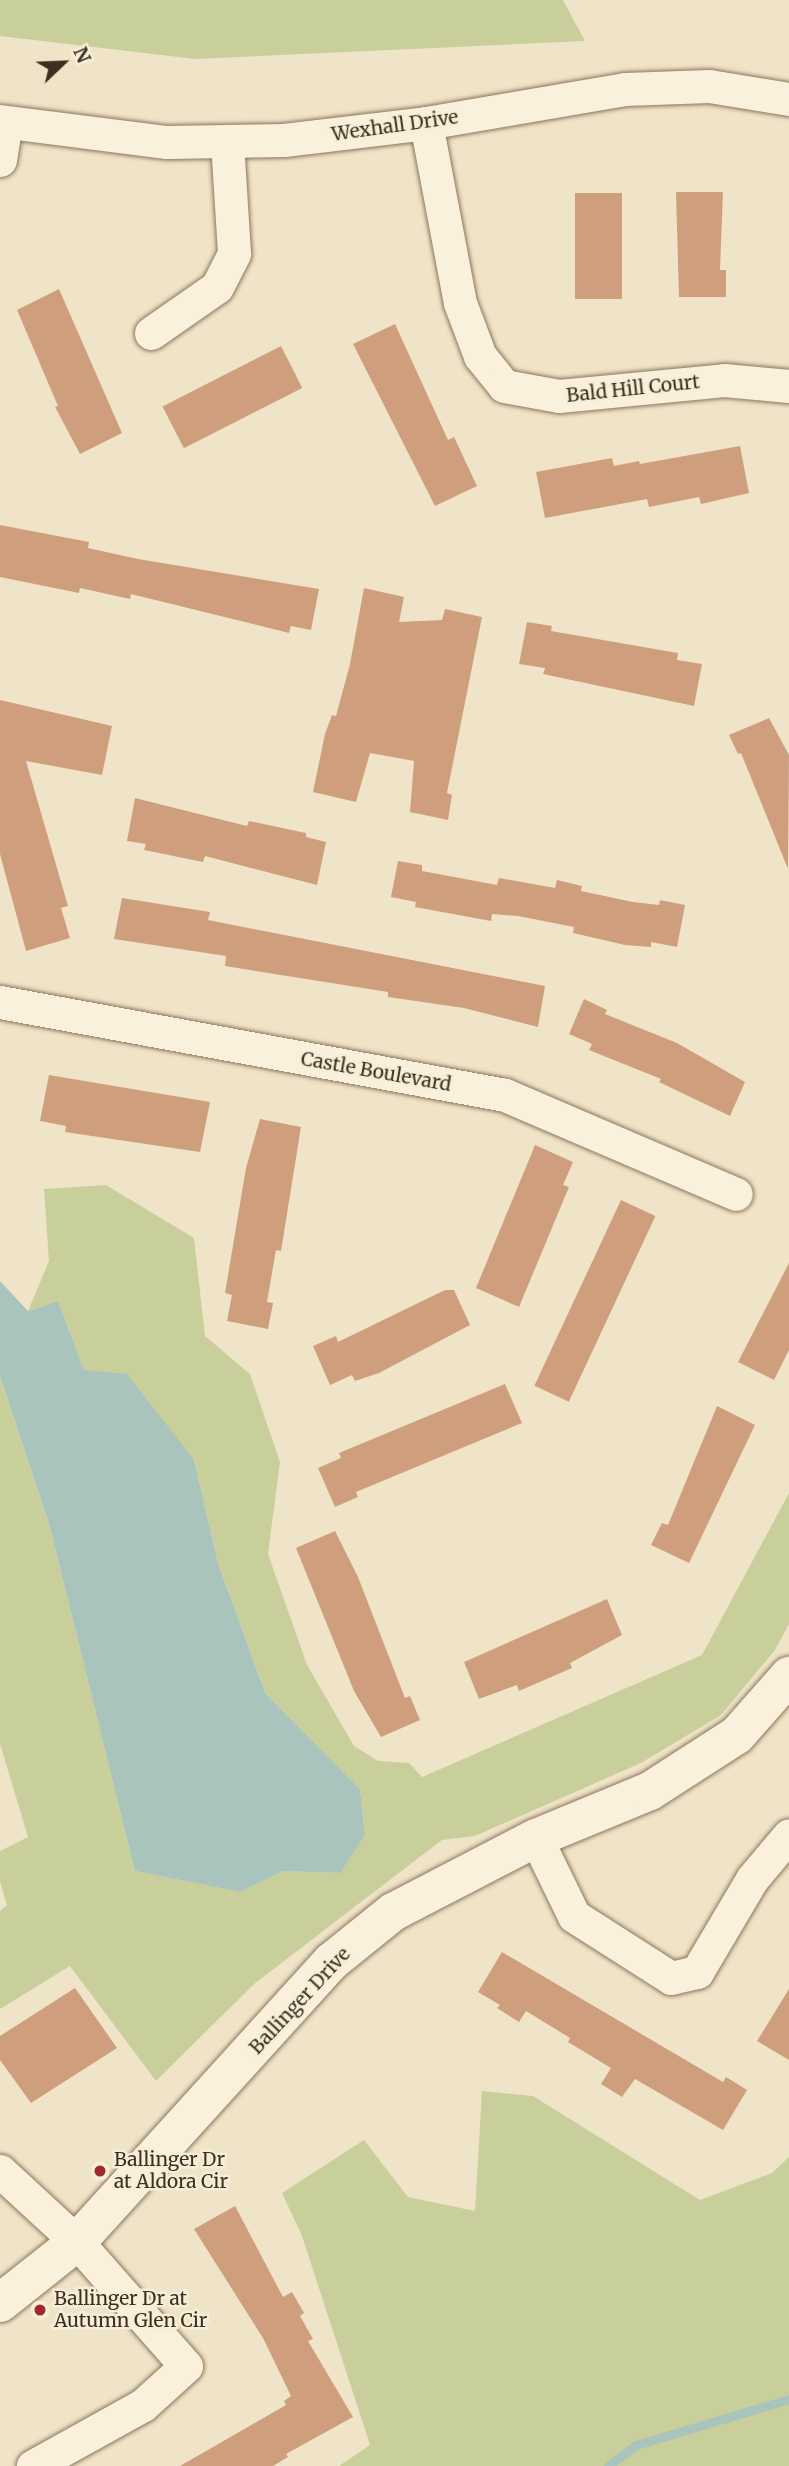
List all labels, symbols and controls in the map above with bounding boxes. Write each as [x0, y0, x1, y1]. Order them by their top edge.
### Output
north arrow [28, 28, 98, 98]
text: N [68, 43, 96, 66]
street label: Wexhall Drive [330, 106, 460, 146]
street label: Bald Hill Court [565, 371, 701, 407]
street label: Castle Boulevard [299, 1048, 453, 1096]
street label: Ballinger Drive [245, 1943, 355, 2059]
place label: Ballinger Dr at Aldora Cir [114, 2149, 228, 2193]
marker: Ballinger Dr at Aldora Cir [92, 2163, 108, 2179]
place label: Ballinger Dr at Autumn Glen Cir [54, 2288, 207, 2332]
marker: Ballinger Dr at Autumn Glen Cir [32, 2302, 48, 2318]

